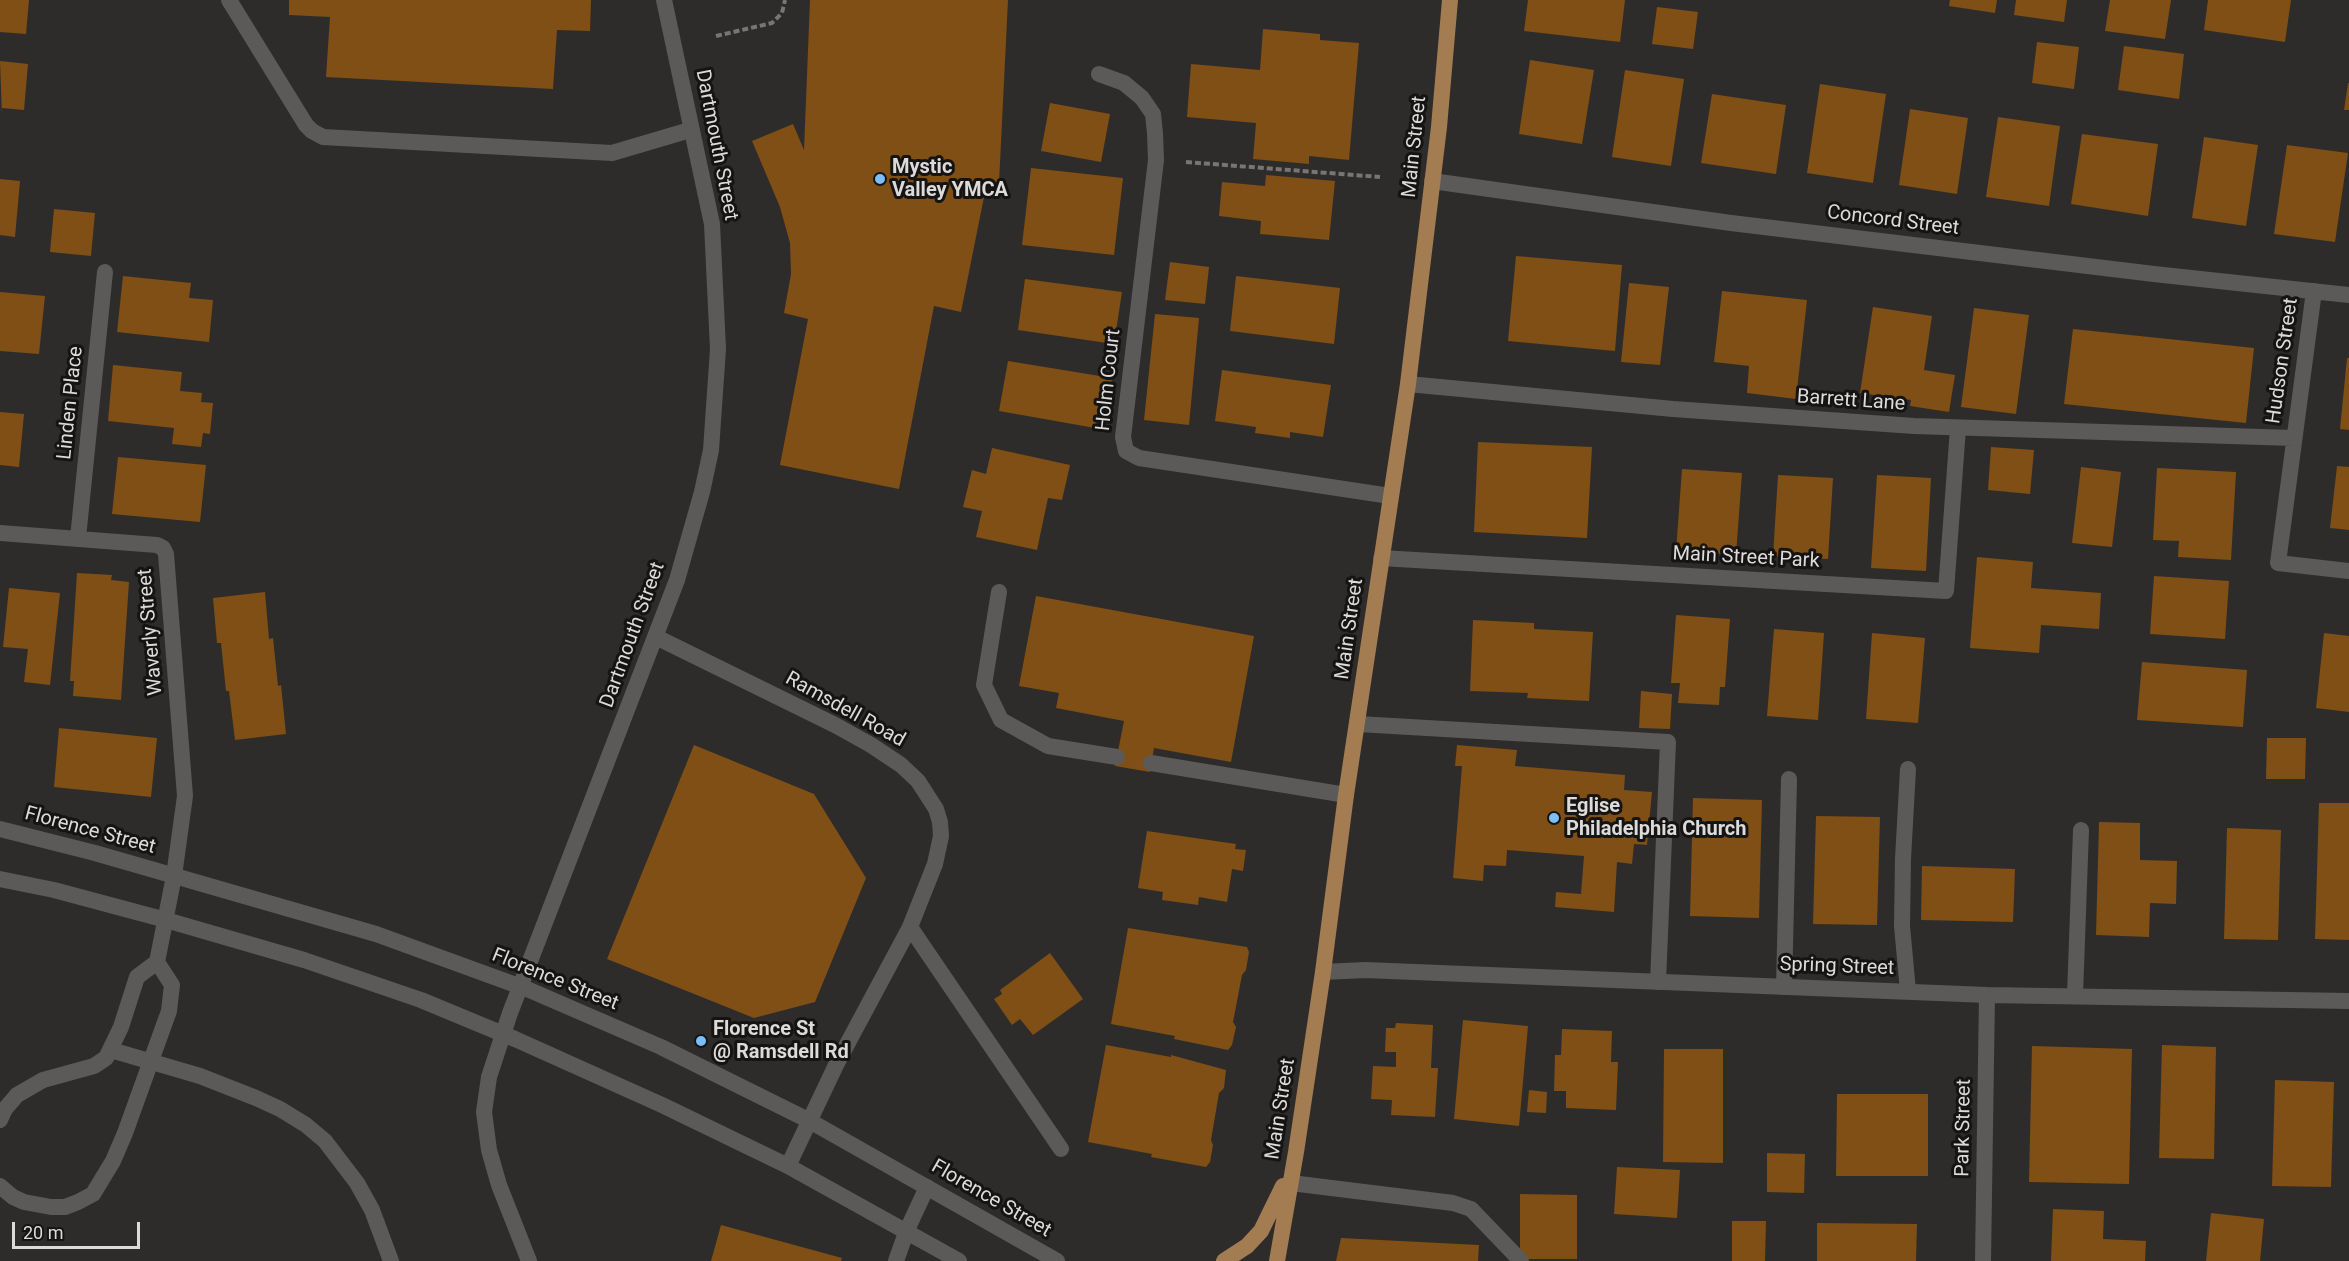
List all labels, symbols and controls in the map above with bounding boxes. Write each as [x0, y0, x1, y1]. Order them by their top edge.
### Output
street label: Dartmouth Street [690, 68, 742, 222]
street label: Main Street [1398, 95, 1432, 199]
place label: Mystic Valley YMCA [892, 156, 1008, 203]
marker: Mystic Valley YMCA [873, 172, 887, 186]
street label: Concord Street [1826, 201, 1960, 241]
street label: Hudson Street [2262, 296, 2304, 426]
street label: Holm Court [1092, 328, 1126, 432]
street label: Linden Place [53, 345, 89, 461]
street label: Barrett Lane [1796, 385, 1906, 417]
street label: Main Street Park [1672, 542, 1820, 574]
street label: Dartmouth Street [596, 559, 670, 711]
street label: Waverly Street [134, 568, 168, 696]
street label: Main Street [1331, 577, 1369, 681]
street label: Ramsdell Road [781, 667, 909, 753]
place label: Eglise Philadelphia Church [1566, 795, 1746, 842]
street label: Florence Street [22, 802, 158, 860]
marker: Eglise Philadelphia Church [1547, 811, 1561, 825]
street label: Florence Street [488, 944, 622, 1016]
street label: Spring Street [1779, 953, 1895, 981]
place label: Florence St @ Ramsdell Rd [713, 1018, 849, 1065]
marker: Florence St @ Ramsdell Rd [694, 1034, 708, 1048]
street label: Main Street [1261, 1057, 1301, 1161]
street label: Park Street [1951, 1079, 1977, 1177]
street label: Florence Street [927, 1155, 1055, 1243]
scale bar [15, 1210, 142, 1248]
text: 20 m [23, 1222, 63, 1243]

